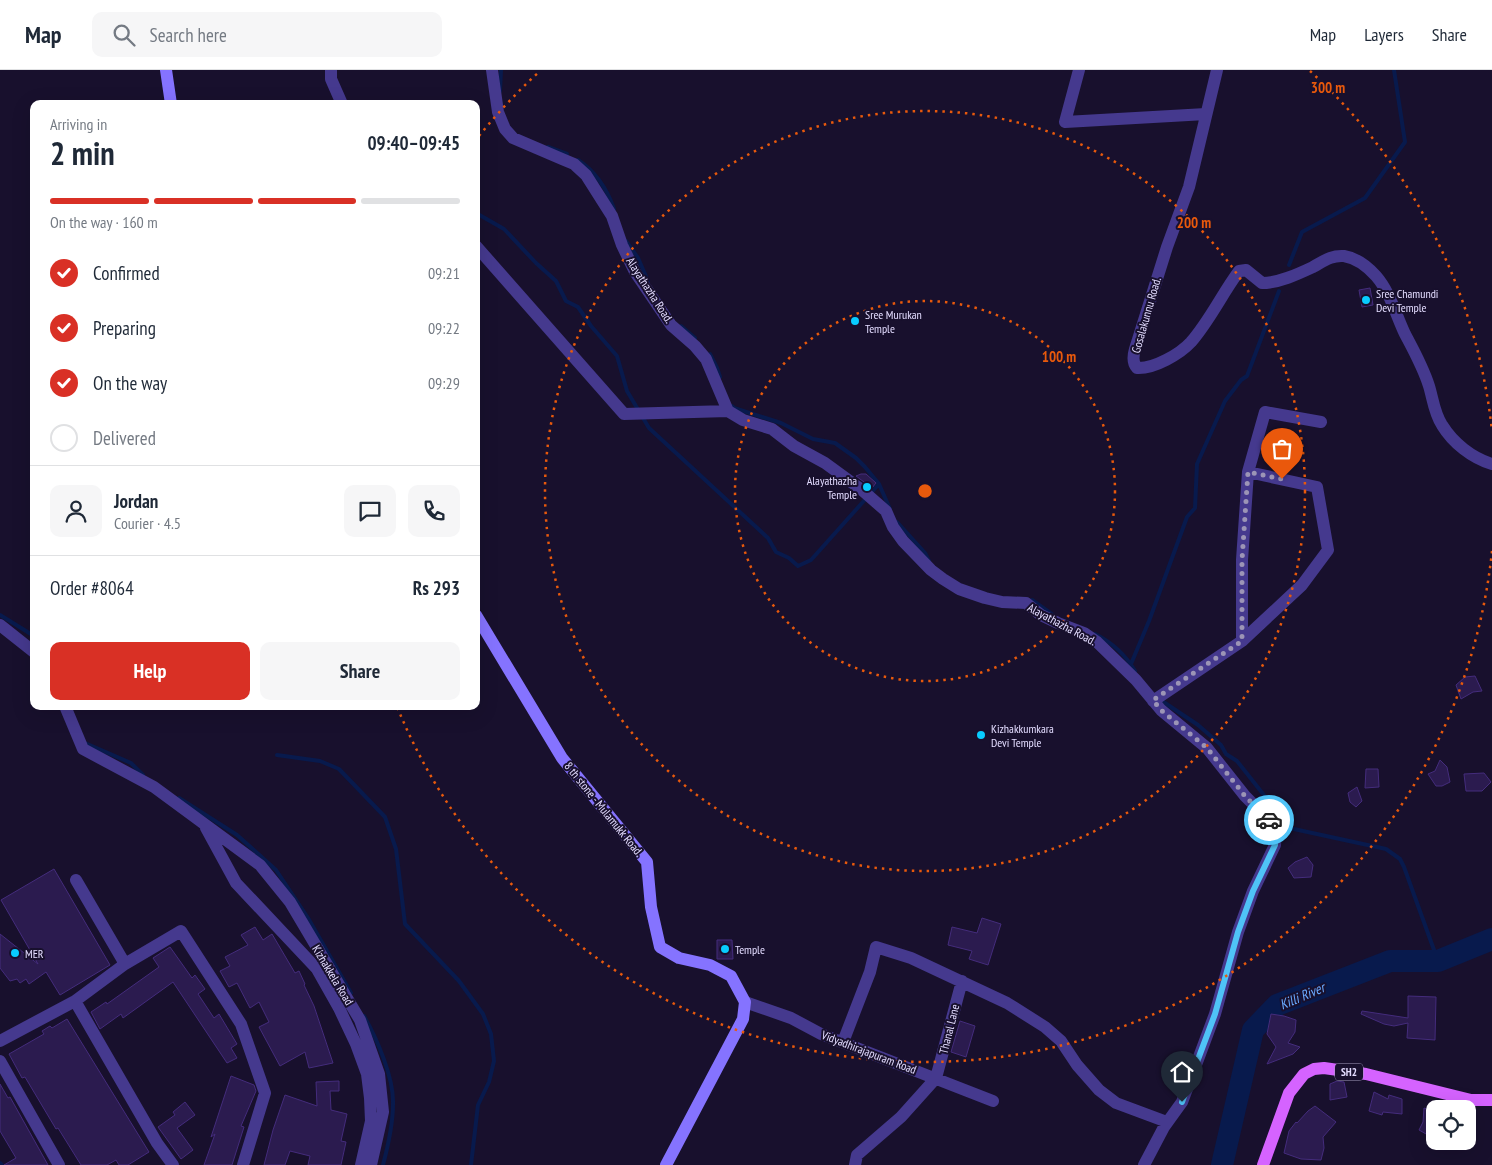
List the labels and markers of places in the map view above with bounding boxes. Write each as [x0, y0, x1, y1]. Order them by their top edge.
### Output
place label: Sree Chamundi Devi Temple [1376, 286, 1438, 315]
marker: Sree Chamundi Devi Temple [1360, 294, 1372, 306]
place label: Sree Murukan Temple [865, 307, 922, 336]
marker: Sree Murukan Temple [849, 315, 861, 327]
pin [1261, 428, 1303, 479]
place label: Alayathazha Temple [807, 473, 857, 502]
marker: Alayathazha Temple [861, 481, 873, 493]
centre of rings [916, 482, 934, 500]
place label: Kizhakkumkara Devi Temple [991, 721, 1054, 750]
marker: Kizhakkumkara Devi Temple [975, 729, 987, 741]
place label: Temple [735, 942, 765, 957]
marker: Temple [719, 943, 731, 955]
place label: MER [25, 946, 44, 961]
marker: MER [9, 947, 21, 959]
pin [1161, 1051, 1203, 1102]

